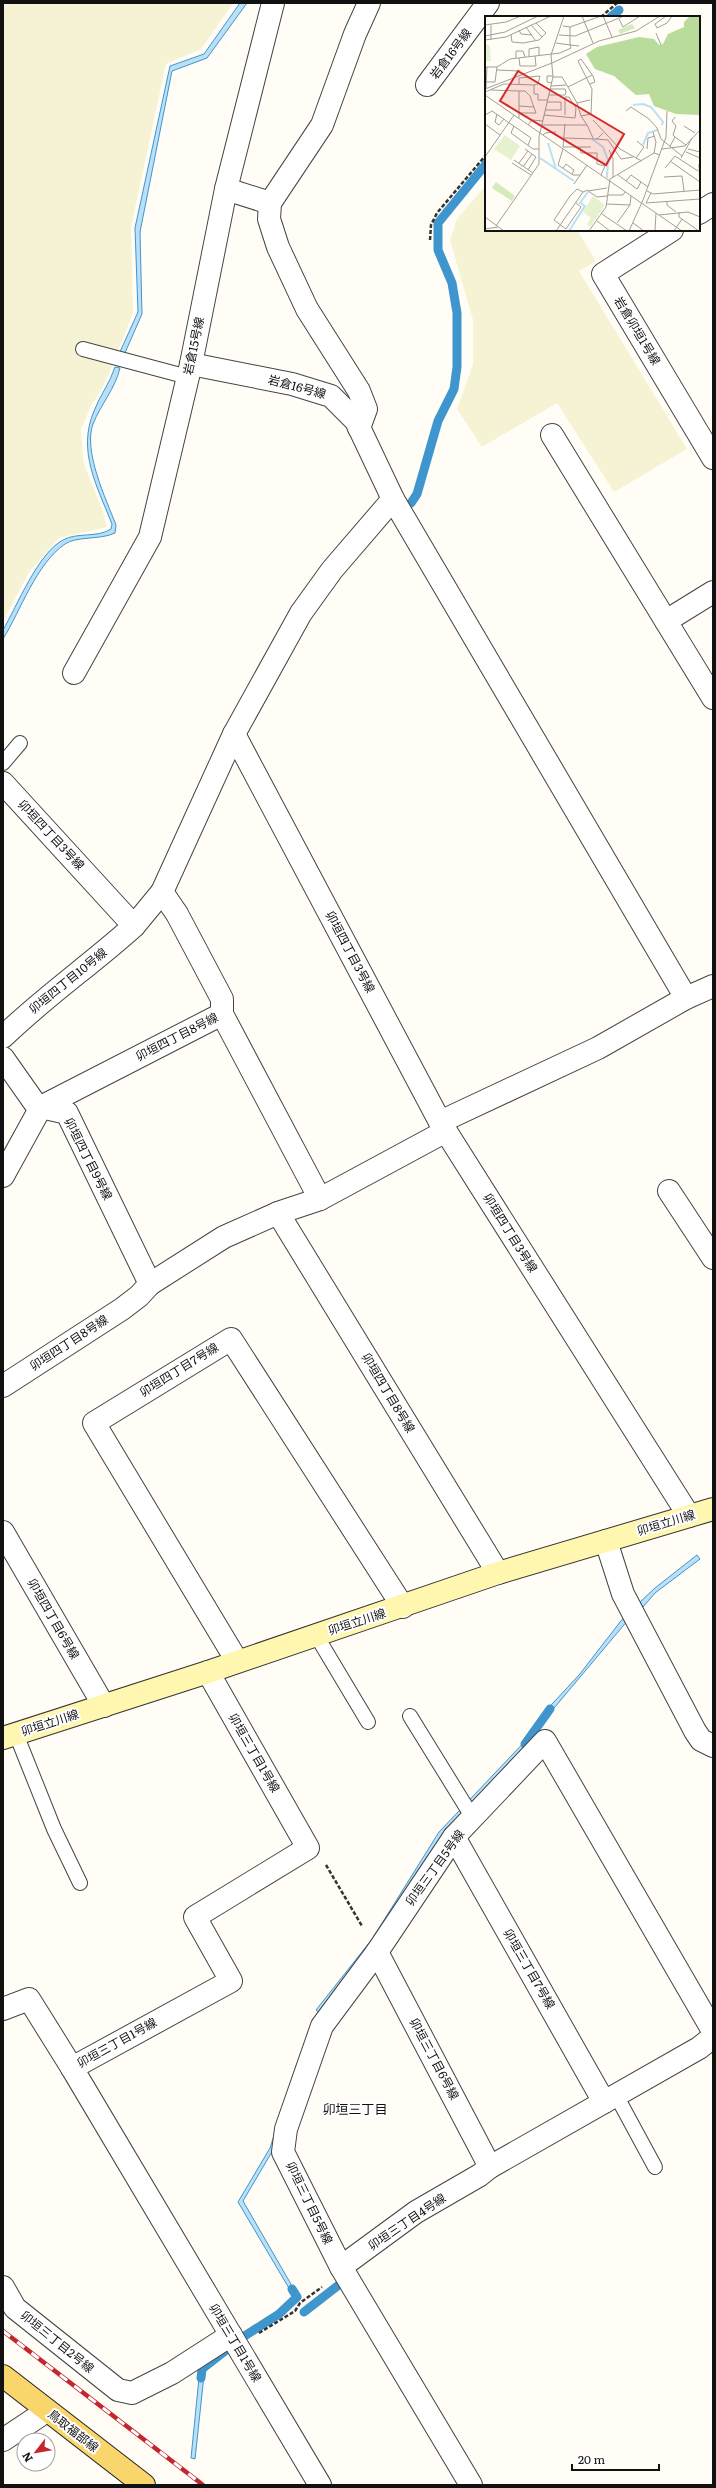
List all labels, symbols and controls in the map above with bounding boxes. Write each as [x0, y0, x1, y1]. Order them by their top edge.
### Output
inset map [485, 16, 700, 231]
street label: 岩倉16号線 [425, 24, 475, 83]
street label: 岩倉卯垣1号線 [610, 293, 665, 368]
street label: 岩倉15号線 [178, 315, 208, 377]
street label: 岩倉16号線 [266, 370, 328, 402]
street label: 卯垣四丁目3号線 [14, 795, 89, 874]
street label: 卯垣四丁目3号線 [322, 907, 380, 996]
street label: 卯垣四丁目10号線 [24, 943, 110, 1017]
street label: 卯垣四丁目8号線 [132, 1008, 221, 1065]
street label: 卯垣四丁目9号線 [60, 1114, 117, 1203]
street label: 卯垣四丁目3号線 [479, 1189, 542, 1276]
street label: 卯垣四丁目8号線 [26, 1310, 111, 1374]
street label: 卯垣四丁目7号線 [135, 1338, 221, 1401]
street label: 卯垣四丁目8号線 [358, 1349, 420, 1436]
street label: 卯垣立川線 [634, 1505, 697, 1539]
street label: 卯垣四丁目6号線 [23, 1575, 84, 1662]
street label: 卯垣立川線 [325, 1603, 388, 1639]
street label: 卯垣立川線 [18, 1704, 81, 1740]
street label: 卯垣三丁目1号線 [225, 1710, 285, 1795]
street label: 卯垣三丁目5号線 [400, 1826, 468, 1909]
street label: 卯垣三丁目7号線 [500, 1925, 560, 2012]
street label: 卯垣三丁目1号線 [73, 2013, 160, 2072]
street label: 卯垣三丁目6号線 [406, 2014, 464, 2103]
district label: 卯垣三丁目 [322, 2099, 388, 2118]
street label: 卯垣三丁目5号線 [282, 2158, 338, 2247]
street label: 卯垣三丁目4号線 [364, 2188, 449, 2254]
street label: 卯垣三丁目1号線 [205, 2300, 266, 2385]
street label: 卯垣三丁目2号線 [17, 2306, 98, 2377]
street label: 鳥取福部線 [44, 2405, 103, 2456]
north arrow [16, 2432, 56, 2472]
scale bar [572, 2446, 659, 2472]
text: N [17, 2450, 36, 2466]
text: 20 m [578, 2450, 605, 2468]

